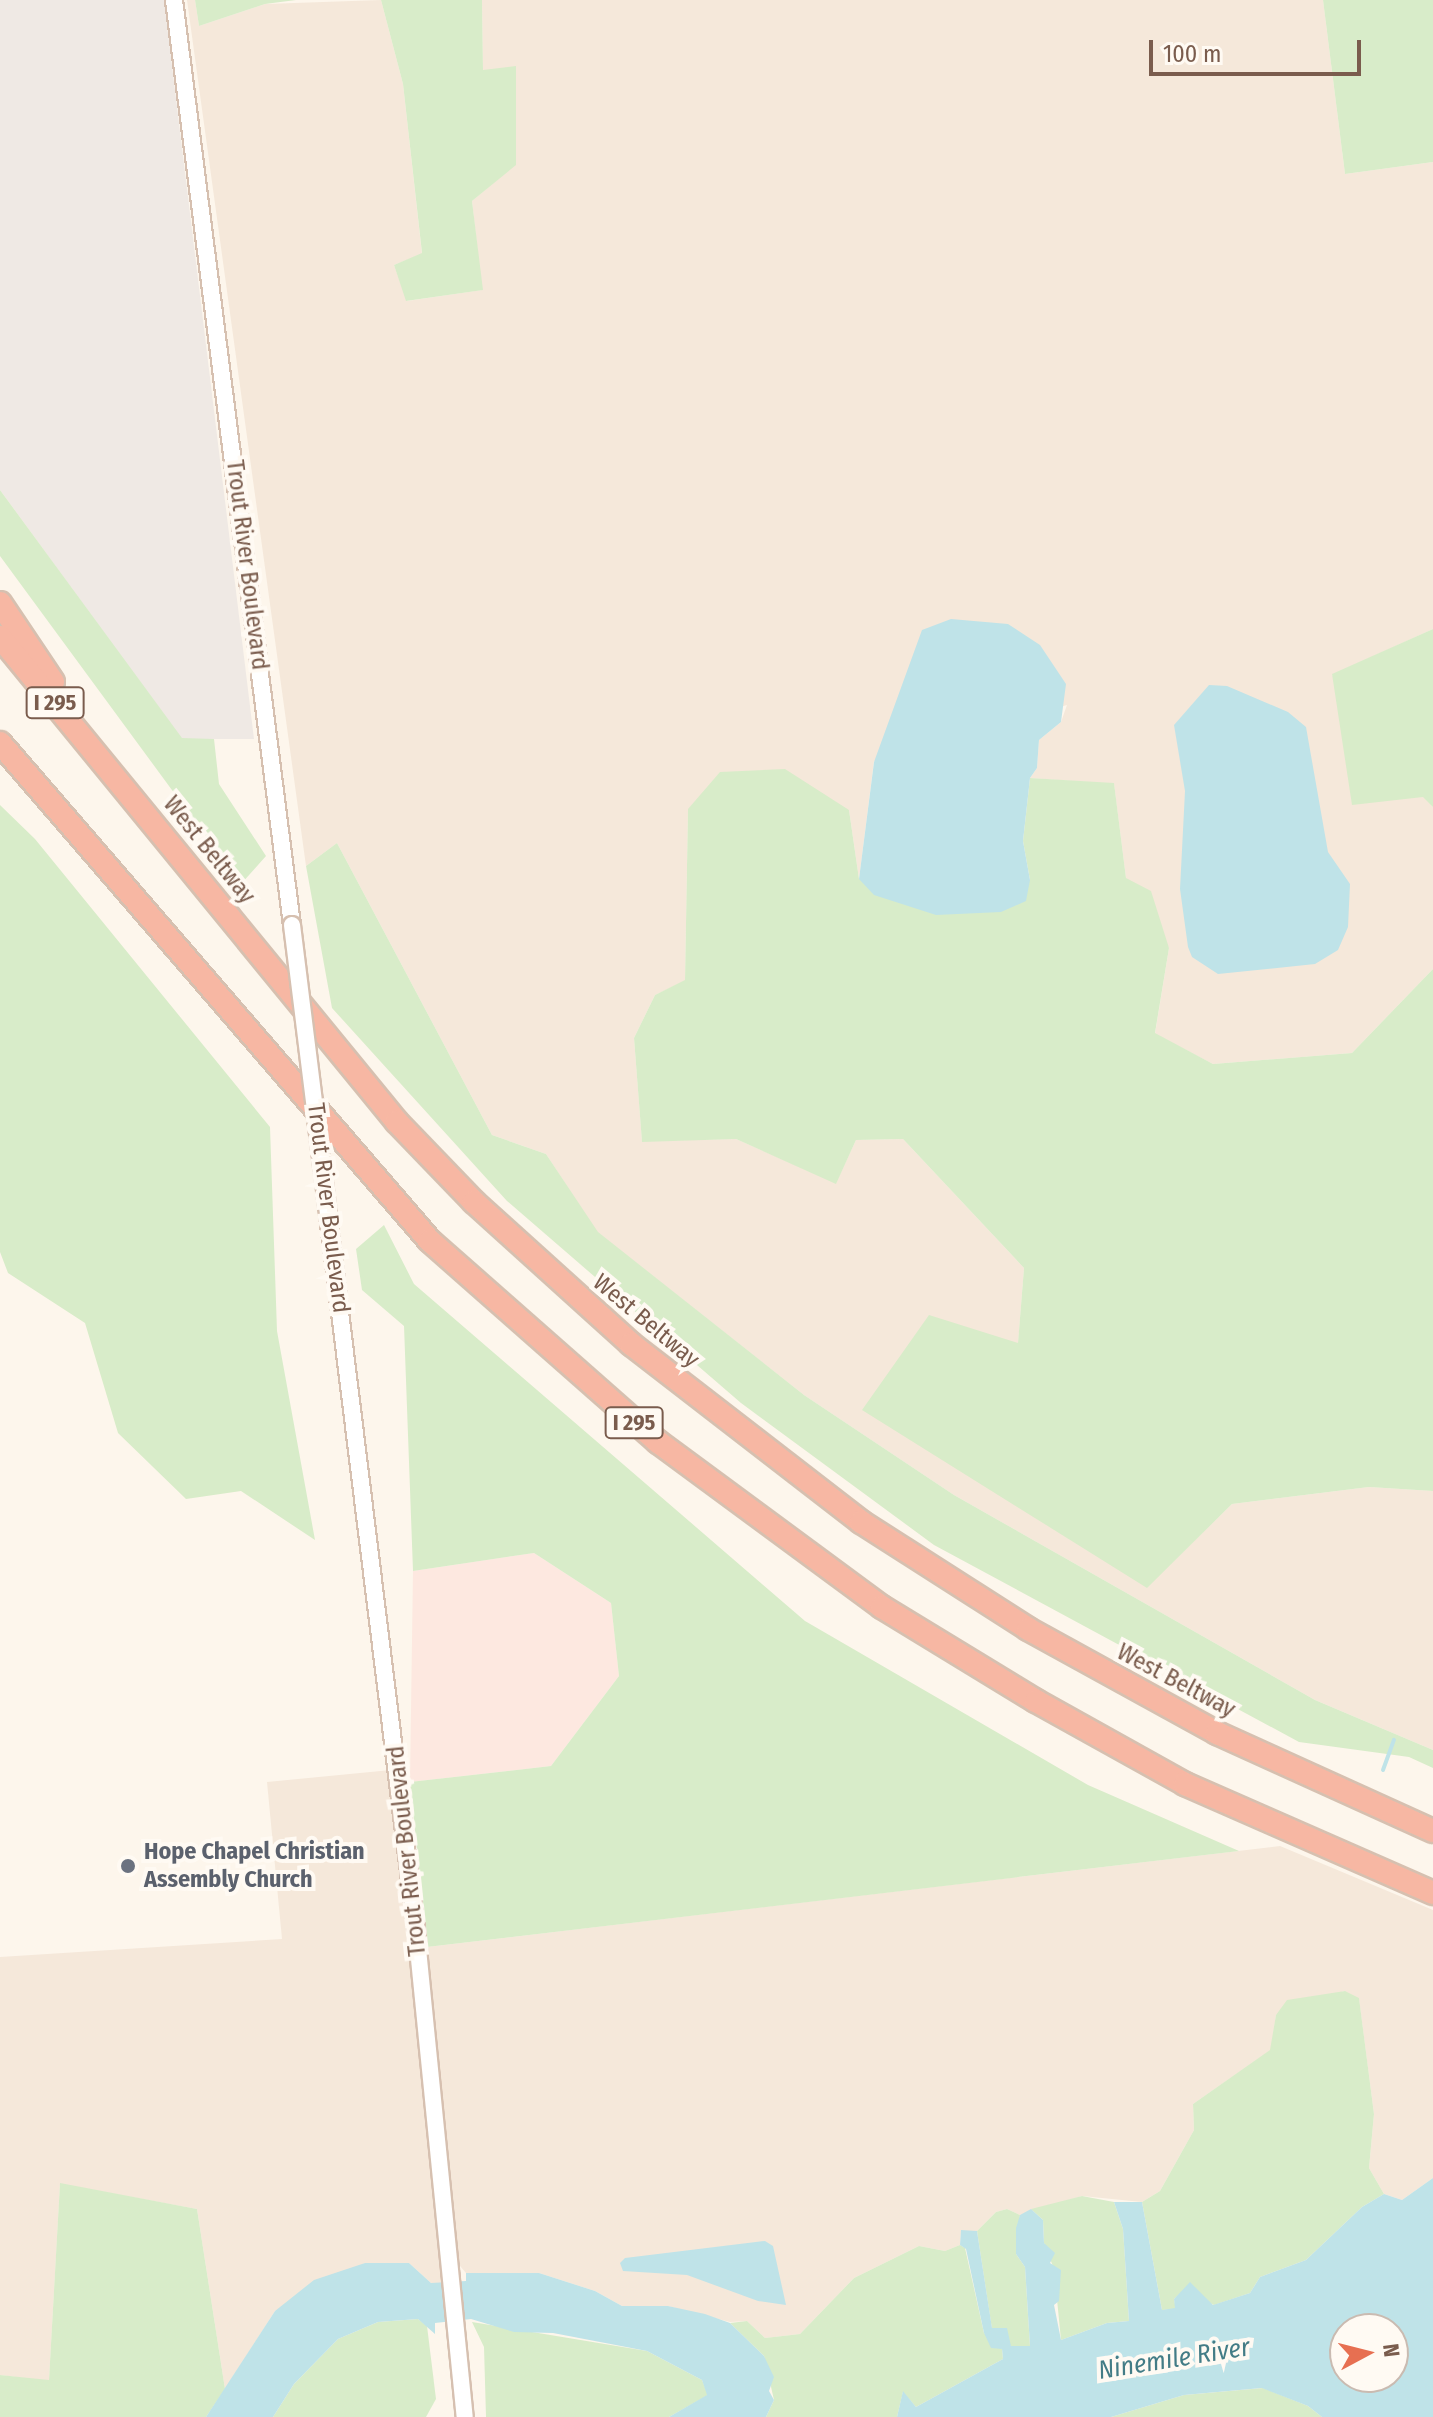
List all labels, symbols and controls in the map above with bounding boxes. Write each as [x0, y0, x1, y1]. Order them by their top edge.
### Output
scale bar [1153, 24, 1365, 74]
text: 100 m [1163, 40, 1221, 68]
street label: Trout River Boulevard [220, 458, 274, 672]
road number: I 295 [25, 685, 85, 721]
street label: West Beltway [157, 790, 261, 910]
street label: Trout River Boulevard [301, 1101, 355, 1315]
street label: West Beltway [587, 1268, 705, 1374]
road number: I 295 [604, 1405, 664, 1441]
street label: West Beltway [1112, 1638, 1240, 1724]
street label: Trout River Boulevard [382, 1744, 432, 1958]
place label: Hope Chapel Christian Assembly Church [144, 1838, 365, 1894]
marker: Hope Chapel Christian Assembly Church [119, 1857, 137, 1875]
north arrow [1329, 2313, 1409, 2393]
water label: Ninemile River [1096, 2332, 1252, 2386]
text: N [1377, 2342, 1406, 2358]

